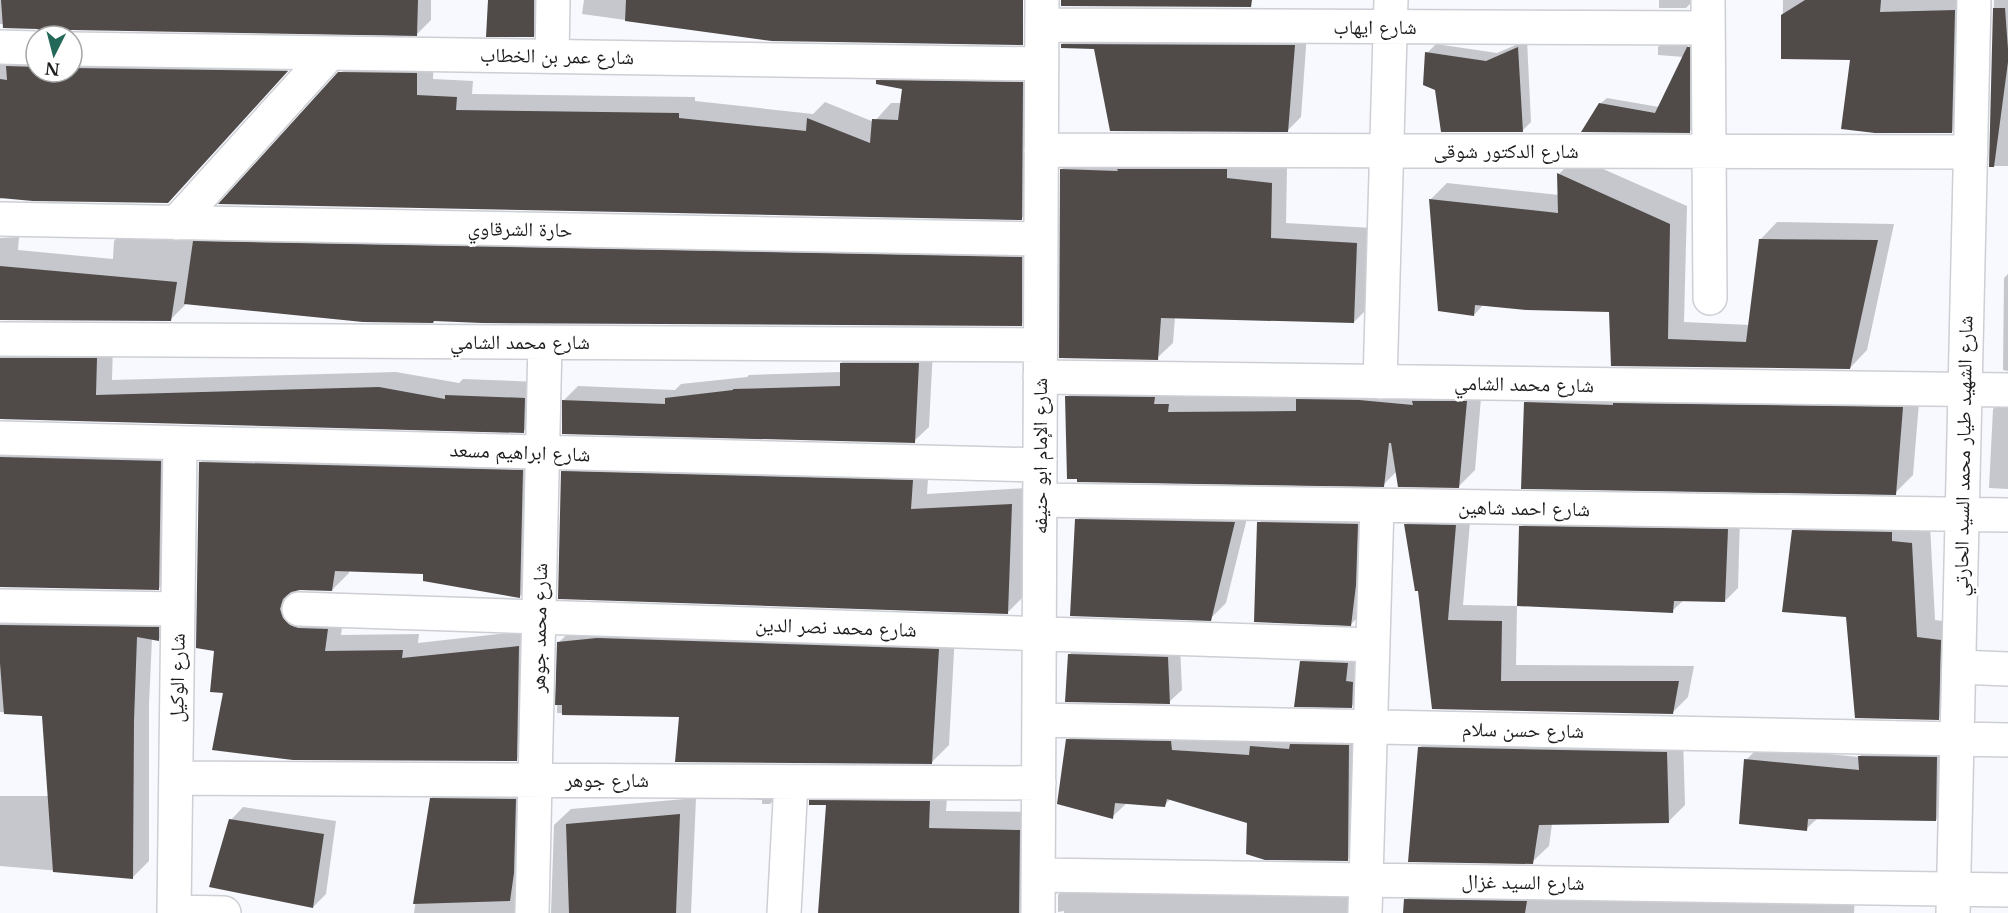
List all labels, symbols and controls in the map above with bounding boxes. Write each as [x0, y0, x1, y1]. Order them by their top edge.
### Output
street label: شارع ايهاب [1333, 15, 1417, 40]
north arrow [24, 24, 84, 84]
street label: شارع عمر بن الخطاب [480, 43, 634, 70]
text: N [44, 58, 61, 80]
street label: شارع الدكتور شوقى [1433, 139, 1579, 164]
street label: حارة الشرقاوي [467, 216, 573, 246]
street label: شارع الشهيد طيار محمد السيد الحارتي [1949, 315, 1982, 597]
street label: شارع محمد الشامي [450, 330, 590, 358]
street label: شارع محمد الشامي [1454, 371, 1594, 401]
street label: شارع الإمام ابو حنيفه [1028, 378, 1054, 534]
street label: شارع ابراهيم مسعد [449, 438, 591, 468]
street label: شارع احمد شاهين [1458, 495, 1590, 522]
street label: شارع محمد جوهر [526, 563, 553, 694]
street label: شارع محمد نصر الدين [755, 612, 917, 643]
street label: شارع الوكيل [164, 633, 191, 723]
street label: شارع حسن سلام [1462, 717, 1584, 745]
street label: شارع جوهر [564, 768, 649, 793]
street label: شارع السيد غزال [1461, 869, 1585, 896]

